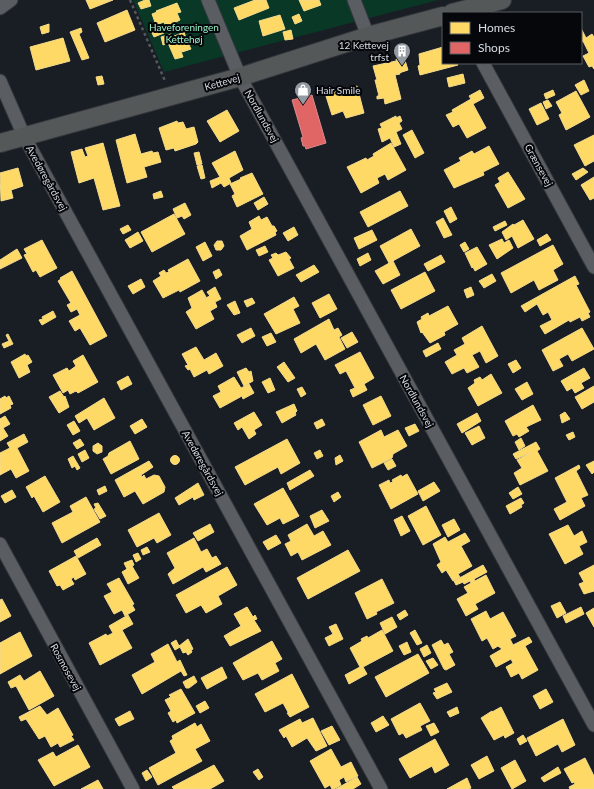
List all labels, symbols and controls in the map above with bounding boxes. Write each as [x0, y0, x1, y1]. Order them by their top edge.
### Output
legend [442, 12, 582, 64]
text: Homes [478, 20, 515, 35]
park label: Haveforeningen Kettehøj [149, 21, 219, 45]
place label: 12 Kettevej trfst [339, 39, 389, 63]
text: Shops [478, 40, 510, 55]
building icon: 12 Kettevej trfst [392, 41, 412, 66]
street label: Kettevej [203, 71, 241, 93]
shop icon: Hair Smile [293, 80, 313, 105]
place label: Hair Smile [316, 84, 360, 96]
street label: Nordlundsvej [243, 88, 281, 144]
street label: Grænsevej [522, 142, 556, 188]
street label: Avedøregårdsvej [24, 143, 70, 213]
street label: Nordlundsvej [398, 373, 436, 429]
street label: Avedøregårdsvej [180, 428, 226, 498]
street label: Rosmosevej [48, 641, 84, 693]

